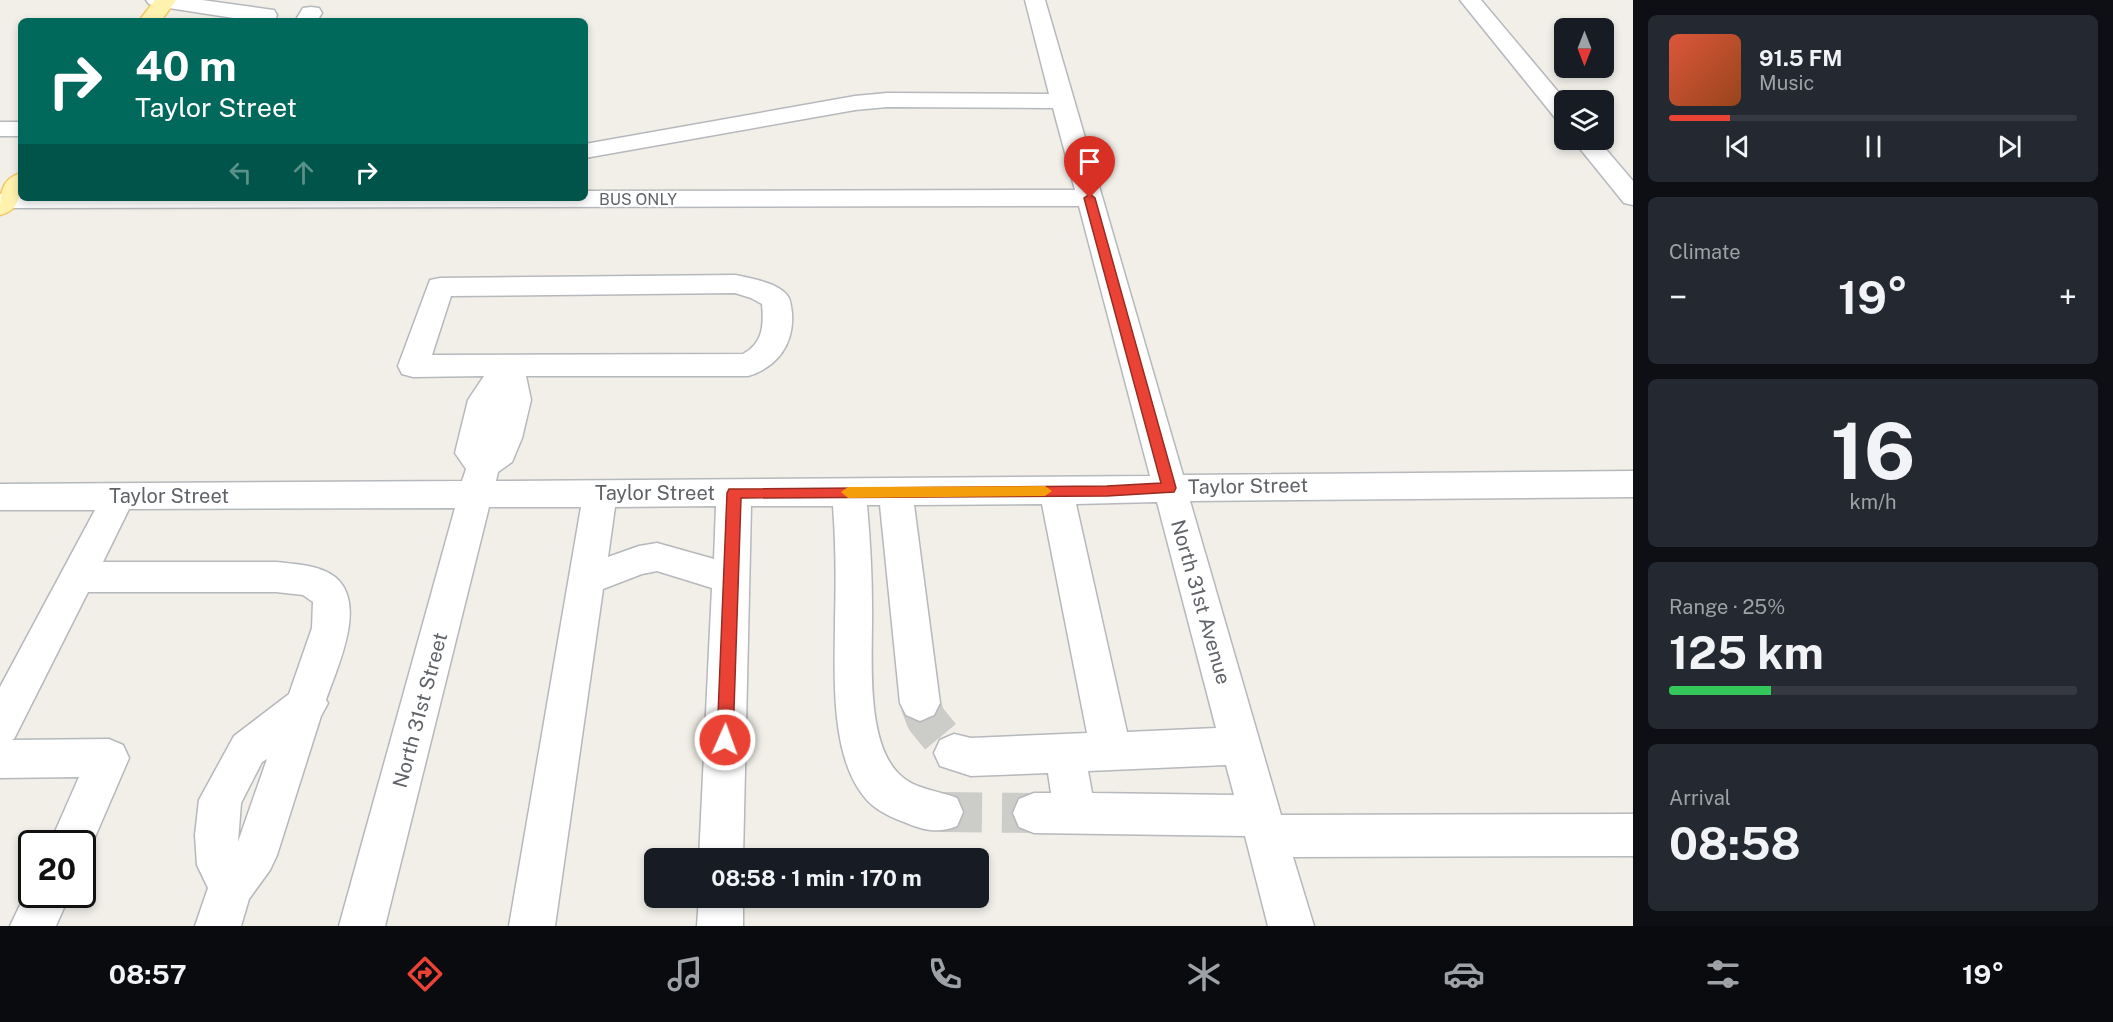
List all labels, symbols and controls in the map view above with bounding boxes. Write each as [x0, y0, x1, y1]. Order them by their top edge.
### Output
north arrow [1554, 18, 1614, 78]
map controls [1554, 18, 1614, 150]
text: 40 m [135, 41, 237, 90]
icon: right [36, 42, 114, 120]
text: 91.5 FM [1759, 45, 1842, 71]
text: Music [1759, 71, 1814, 95]
button: layers [1554, 90, 1614, 150]
text: Taylor Street [135, 91, 297, 123]
icon: previous [1721, 130, 1754, 163]
icon: pause [1857, 130, 1890, 163]
icon: next [1993, 130, 2026, 163]
pin [1064, 136, 1115, 198]
icon: arrive [1073, 145, 1106, 178]
icon: left [224, 156, 257, 189]
icon: ahead [287, 156, 320, 189]
icon: right [350, 156, 383, 189]
street label: BUS ONLY [599, 190, 677, 209]
text: Climate [1669, 240, 1741, 264]
text: 19° [1838, 271, 1908, 324]
text: − [1669, 278, 1687, 316]
text: + [2059, 278, 2077, 316]
text: 16 [1831, 405, 1915, 497]
street label: Taylor Street [1188, 473, 1308, 499]
street label: Taylor Street [595, 481, 715, 505]
street label: Taylor Street [109, 484, 229, 508]
text: km/h [1849, 490, 1897, 514]
street label: North 31st Avenue [1166, 517, 1236, 687]
text: Range · 25% [1669, 595, 1785, 619]
text: 125 km [1669, 626, 1824, 679]
street label: North 31st Street [388, 630, 452, 790]
position arrow [693, 708, 757, 772]
text: Arrival [1669, 786, 1731, 810]
text: 08:58 [1669, 817, 1801, 870]
speed limit sign: 20 [18, 830, 96, 908]
text: 08:58 · 1 min · 170 m [711, 865, 922, 891]
icon: directions [404, 953, 446, 995]
icon: music [664, 953, 706, 995]
icon: phone [924, 953, 966, 995]
icon: climate [1183, 953, 1225, 995]
icon: car [1443, 953, 1485, 995]
icon: filters [1702, 953, 1744, 995]
text: 08:57 [109, 958, 187, 990]
text: 19° [1962, 958, 2004, 990]

